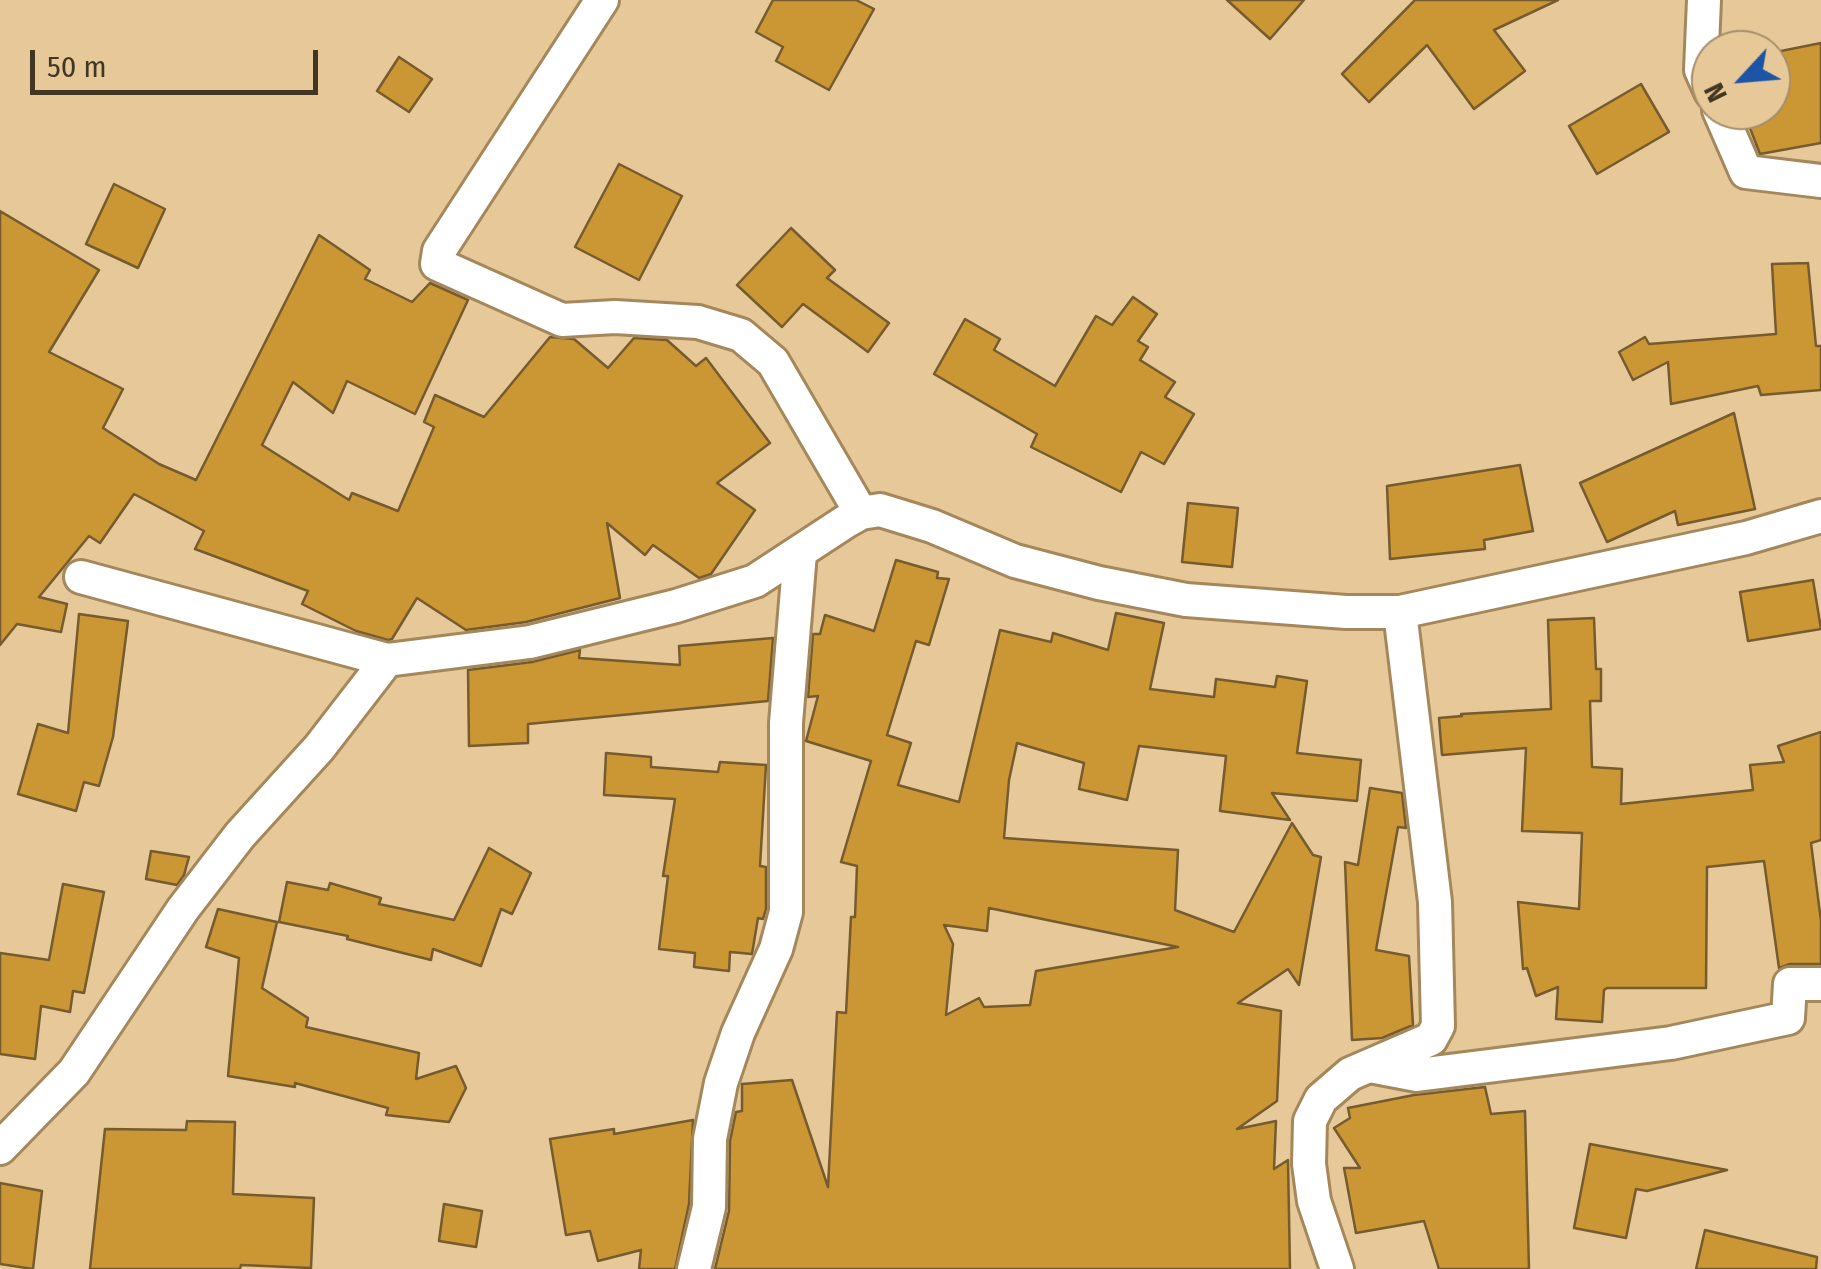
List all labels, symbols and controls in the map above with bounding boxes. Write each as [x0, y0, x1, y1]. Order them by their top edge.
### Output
scale bar [35, 30, 322, 92]
north arrow [1691, 30, 1791, 130]
text: 50 m [47, 49, 107, 85]
text: N [1697, 78, 1734, 107]

